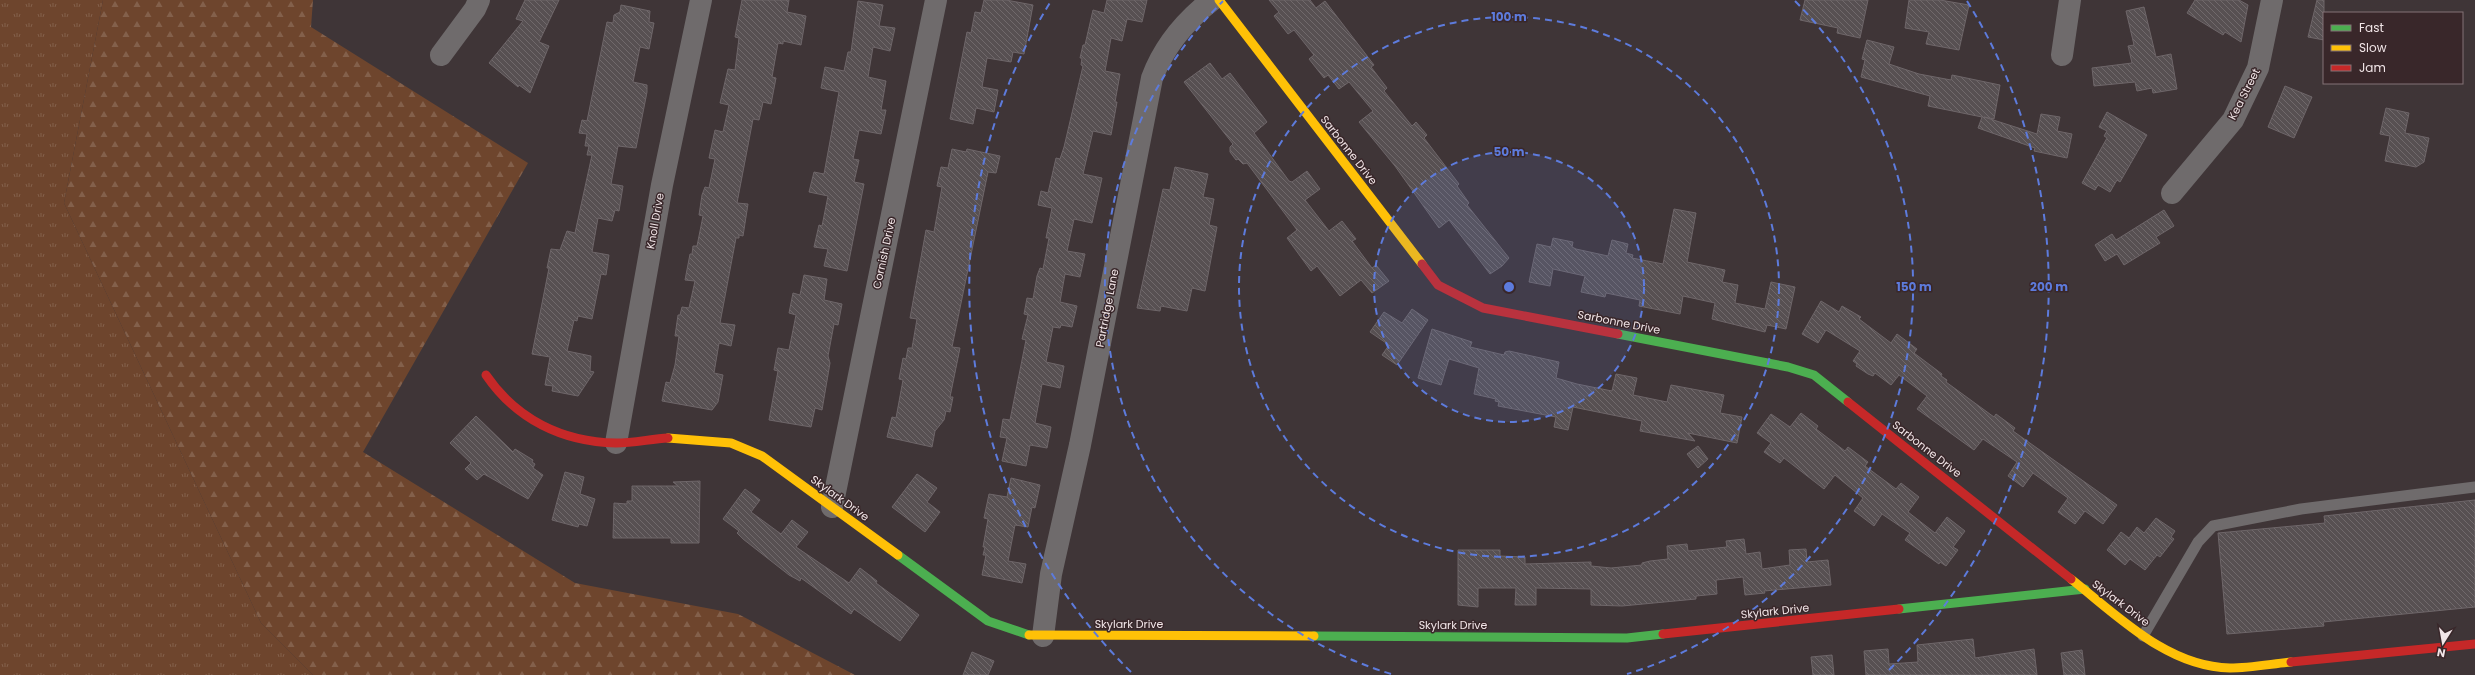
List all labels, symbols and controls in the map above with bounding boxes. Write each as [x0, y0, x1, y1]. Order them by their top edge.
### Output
text: 100 m [1491, 8, 1527, 25]
legend [2323, 12, 2463, 84]
text: Fast [2359, 19, 2384, 36]
text: Slow [2359, 39, 2387, 56]
text: Jam [2359, 59, 2386, 76]
street label: Kea Street [2224, 65, 2264, 123]
street label: Sarbonne Drive [1317, 112, 1381, 188]
text: 50 m [1494, 143, 1525, 160]
street label: Knoll Drive [642, 192, 668, 250]
street label: Cornish Drive [869, 216, 899, 290]
street label: Partridge Lane [1092, 267, 1122, 349]
text: 150 m [1896, 278, 1932, 295]
text: 200 m [2030, 278, 2068, 295]
centre of rings [1502, 280, 1516, 294]
street label: Sarbonne Drive [1576, 306, 1662, 338]
street label: Sarbonne Drive [1889, 417, 1965, 481]
street label: Skylark Drive [807, 471, 873, 525]
street label: Skylark Drive [2089, 576, 2153, 630]
street label: Skylark Drive [1740, 599, 1810, 623]
street label: Skylark Drive [1095, 616, 1164, 632]
street label: Skylark Drive [1419, 617, 1488, 633]
north arrow [2423, 623, 2463, 663]
text: N [2436, 644, 2447, 661]

